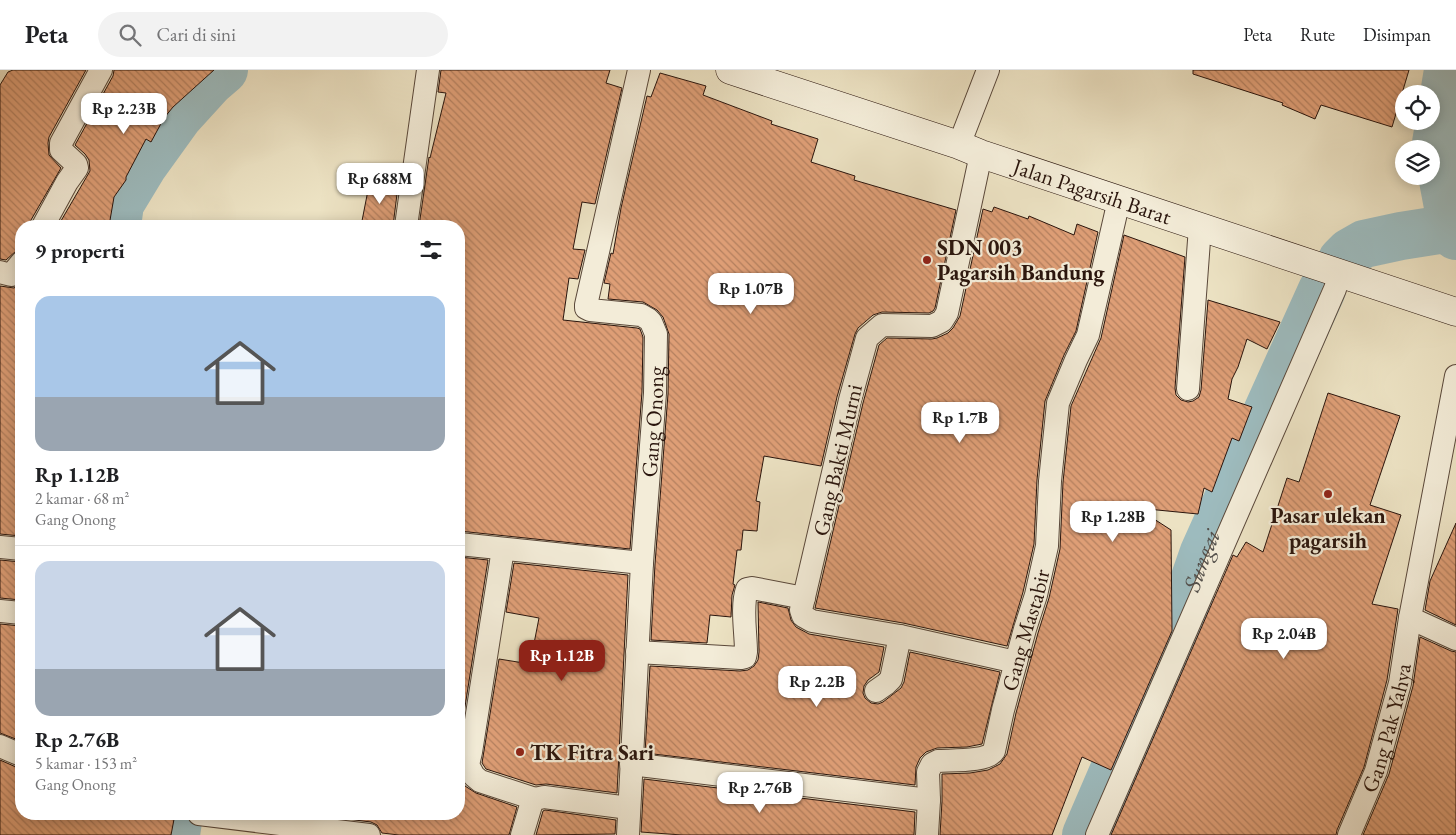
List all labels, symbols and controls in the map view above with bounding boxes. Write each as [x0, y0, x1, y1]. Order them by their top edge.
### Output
search box [98, 12, 448, 57]
text: Peta [25, 19, 68, 50]
icon: search [116, 21, 144, 49]
text: Cari di sini [156, 22, 236, 47]
text: Peta [1243, 23, 1272, 46]
text: Rute [1300, 23, 1335, 46]
text: Disimpan [1363, 23, 1431, 46]
map controls [1395, 85, 1440, 185]
button: locate [1395, 85, 1440, 130]
pin: Rp 2.23B [72, 92, 176, 135]
text: Rp 2.23B [92, 98, 156, 119]
button: layers [1395, 140, 1440, 185]
street label: Jalan Pagarsih Barat [1007, 151, 1175, 231]
pin: Rp 688M [334, 162, 426, 205]
text: Rp 688M [348, 168, 412, 189]
place label: SDN 003 Pagarsih Bandung [937, 233, 1106, 287]
icon: filters [417, 236, 445, 264]
text: 9 properti [35, 237, 125, 264]
marker: SDN 003 Pagarsih Bandung [921, 254, 933, 266]
pin: Rp 1.07B [699, 272, 803, 315]
text: Rp 1.07B [719, 278, 783, 299]
icon: home [195, 328, 285, 418]
street label: Gang Onong [635, 366, 670, 478]
street label: Gang Bakti Murni [806, 381, 869, 539]
pin: Rp 1.7B [914, 402, 1006, 444]
text: Rp 1.7B [932, 407, 988, 428]
text: Rp 1.12B [35, 461, 119, 488]
text: 2 kamar · 68 m² [35, 488, 129, 509]
marker: Pasar ulekan pagarsih [1322, 488, 1334, 500]
pin: Rp 1.28B [1061, 500, 1165, 543]
place label: Pasar ulekan pagarsih [1270, 501, 1386, 555]
text: Rp 1.28B [1081, 506, 1145, 527]
text: Gang Onong [35, 509, 116, 530]
water label: Sungai [1175, 524, 1228, 596]
street label: Gang Mastabir [995, 566, 1057, 694]
icon: home [195, 594, 285, 684]
pin: Rp 2.04B [1232, 618, 1336, 660]
text: Rp 2.04B [1252, 623, 1316, 644]
pin: Rp 1.12B [510, 640, 614, 682]
text: Rp 1.12B [530, 645, 594, 666]
street label: Gang Pak Yahya [1355, 661, 1418, 797]
pin: Rp 2.2B [771, 666, 863, 708]
text: Rp 2.2B [789, 671, 845, 692]
text: Rp 2.76B [35, 726, 119, 753]
place label: TK Fitra Sari [530, 738, 655, 767]
marker: TK Fitra Sari [514, 746, 526, 758]
text: 5 kamar · 153 m² [35, 753, 137, 774]
pin: Rp 2.76B [708, 772, 812, 814]
text: Gang Onong [35, 774, 116, 795]
text: Rp 2.76B [728, 777, 792, 798]

